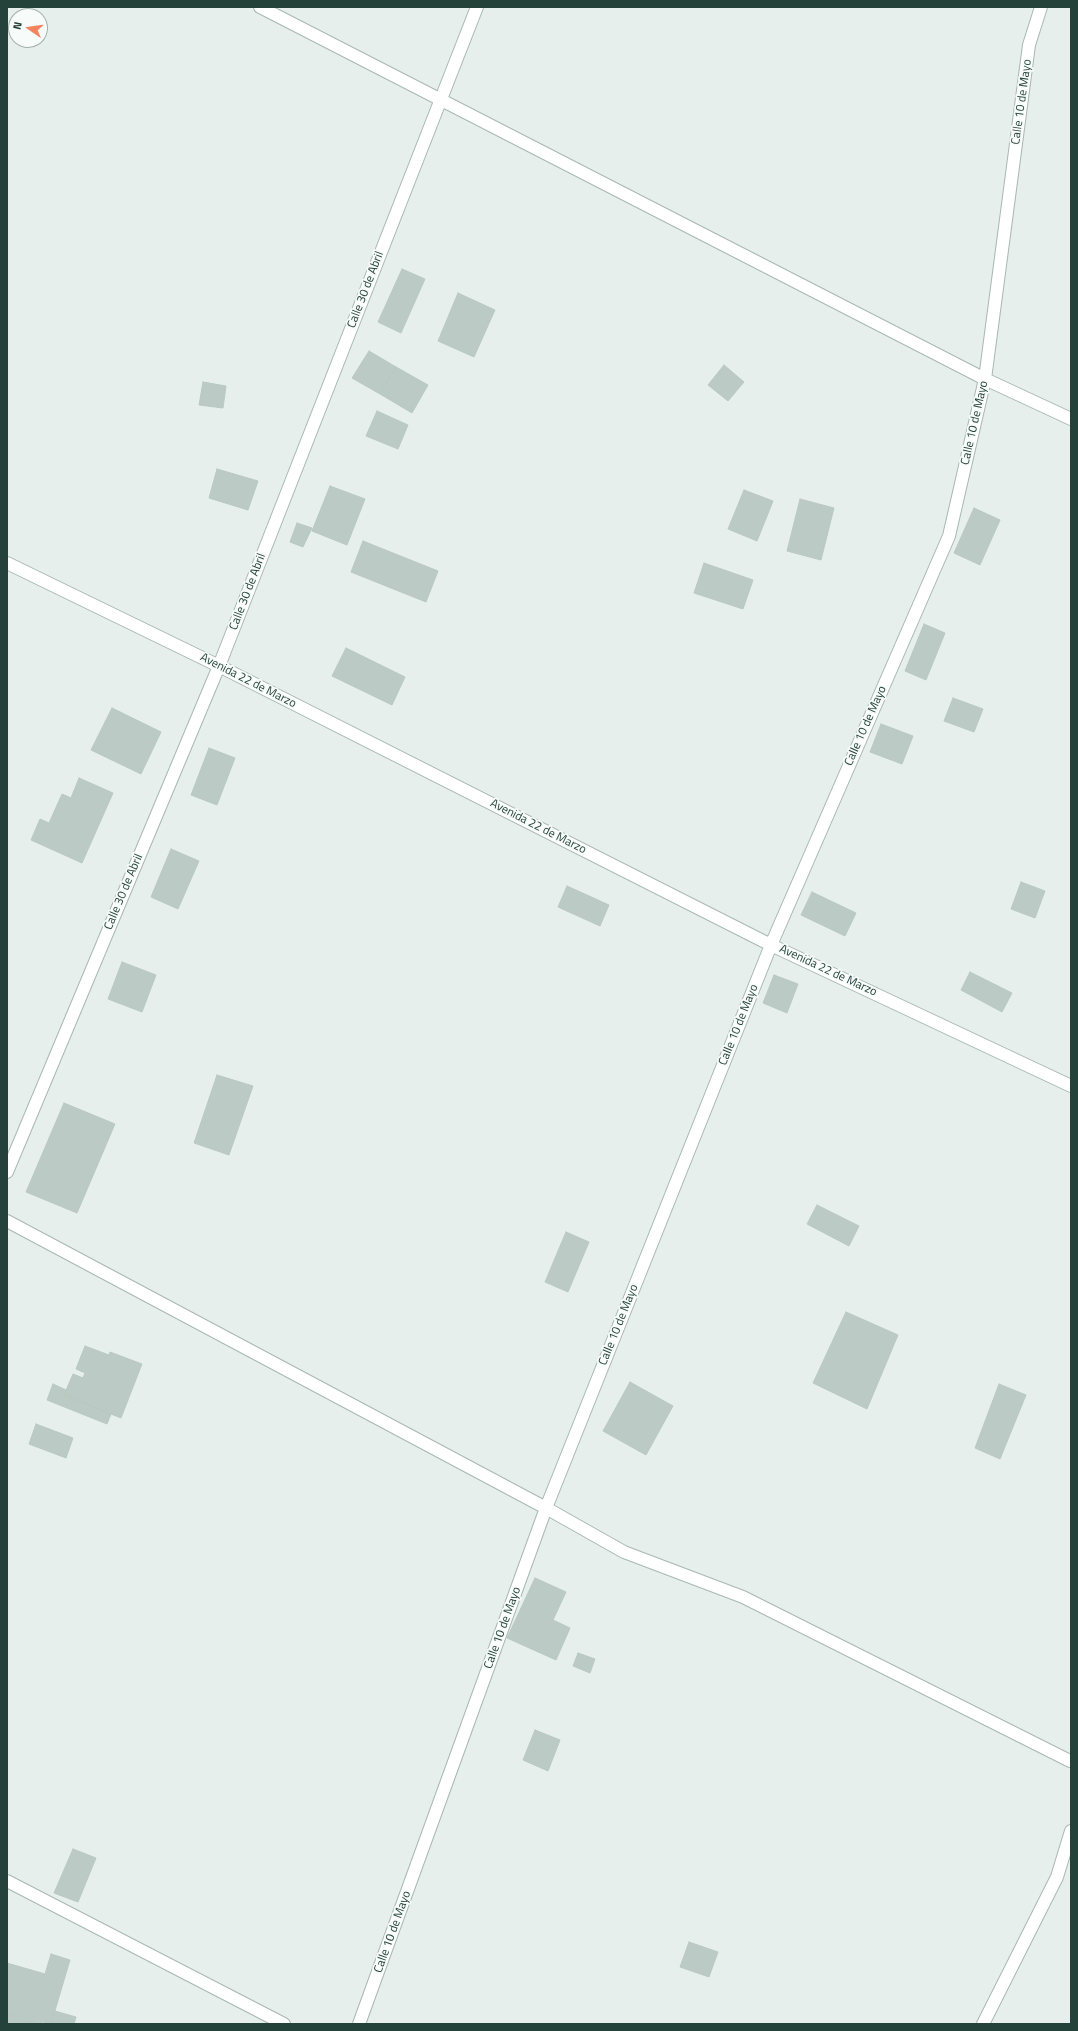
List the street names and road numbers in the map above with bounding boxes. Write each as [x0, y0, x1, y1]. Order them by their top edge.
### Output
street label: Calle 10 de Mayo [1009, 58, 1035, 146]
street label: Calle 30 de Abril [345, 250, 387, 330]
street label: Calle 10 de Mayo [958, 379, 992, 467]
street label: Calle 30 de Abril [227, 552, 269, 632]
street label: Avenida 22 de Marzo [198, 651, 298, 711]
street label: Calle 10 de Mayo [842, 684, 890, 768]
street label: Avenida 22 de Marzo [488, 797, 588, 857]
street label: Calle 30 de Abril [102, 852, 146, 932]
street label: Avenida 22 de Marzo [777, 942, 879, 1000]
street label: Calle 10 de Mayo [716, 982, 762, 1068]
street label: Calle 10 de Mayo [596, 1282, 642, 1368]
street label: Calle 10 de Mayo [482, 1585, 524, 1671]
street label: Calle 10 de Mayo [372, 1889, 414, 1975]

